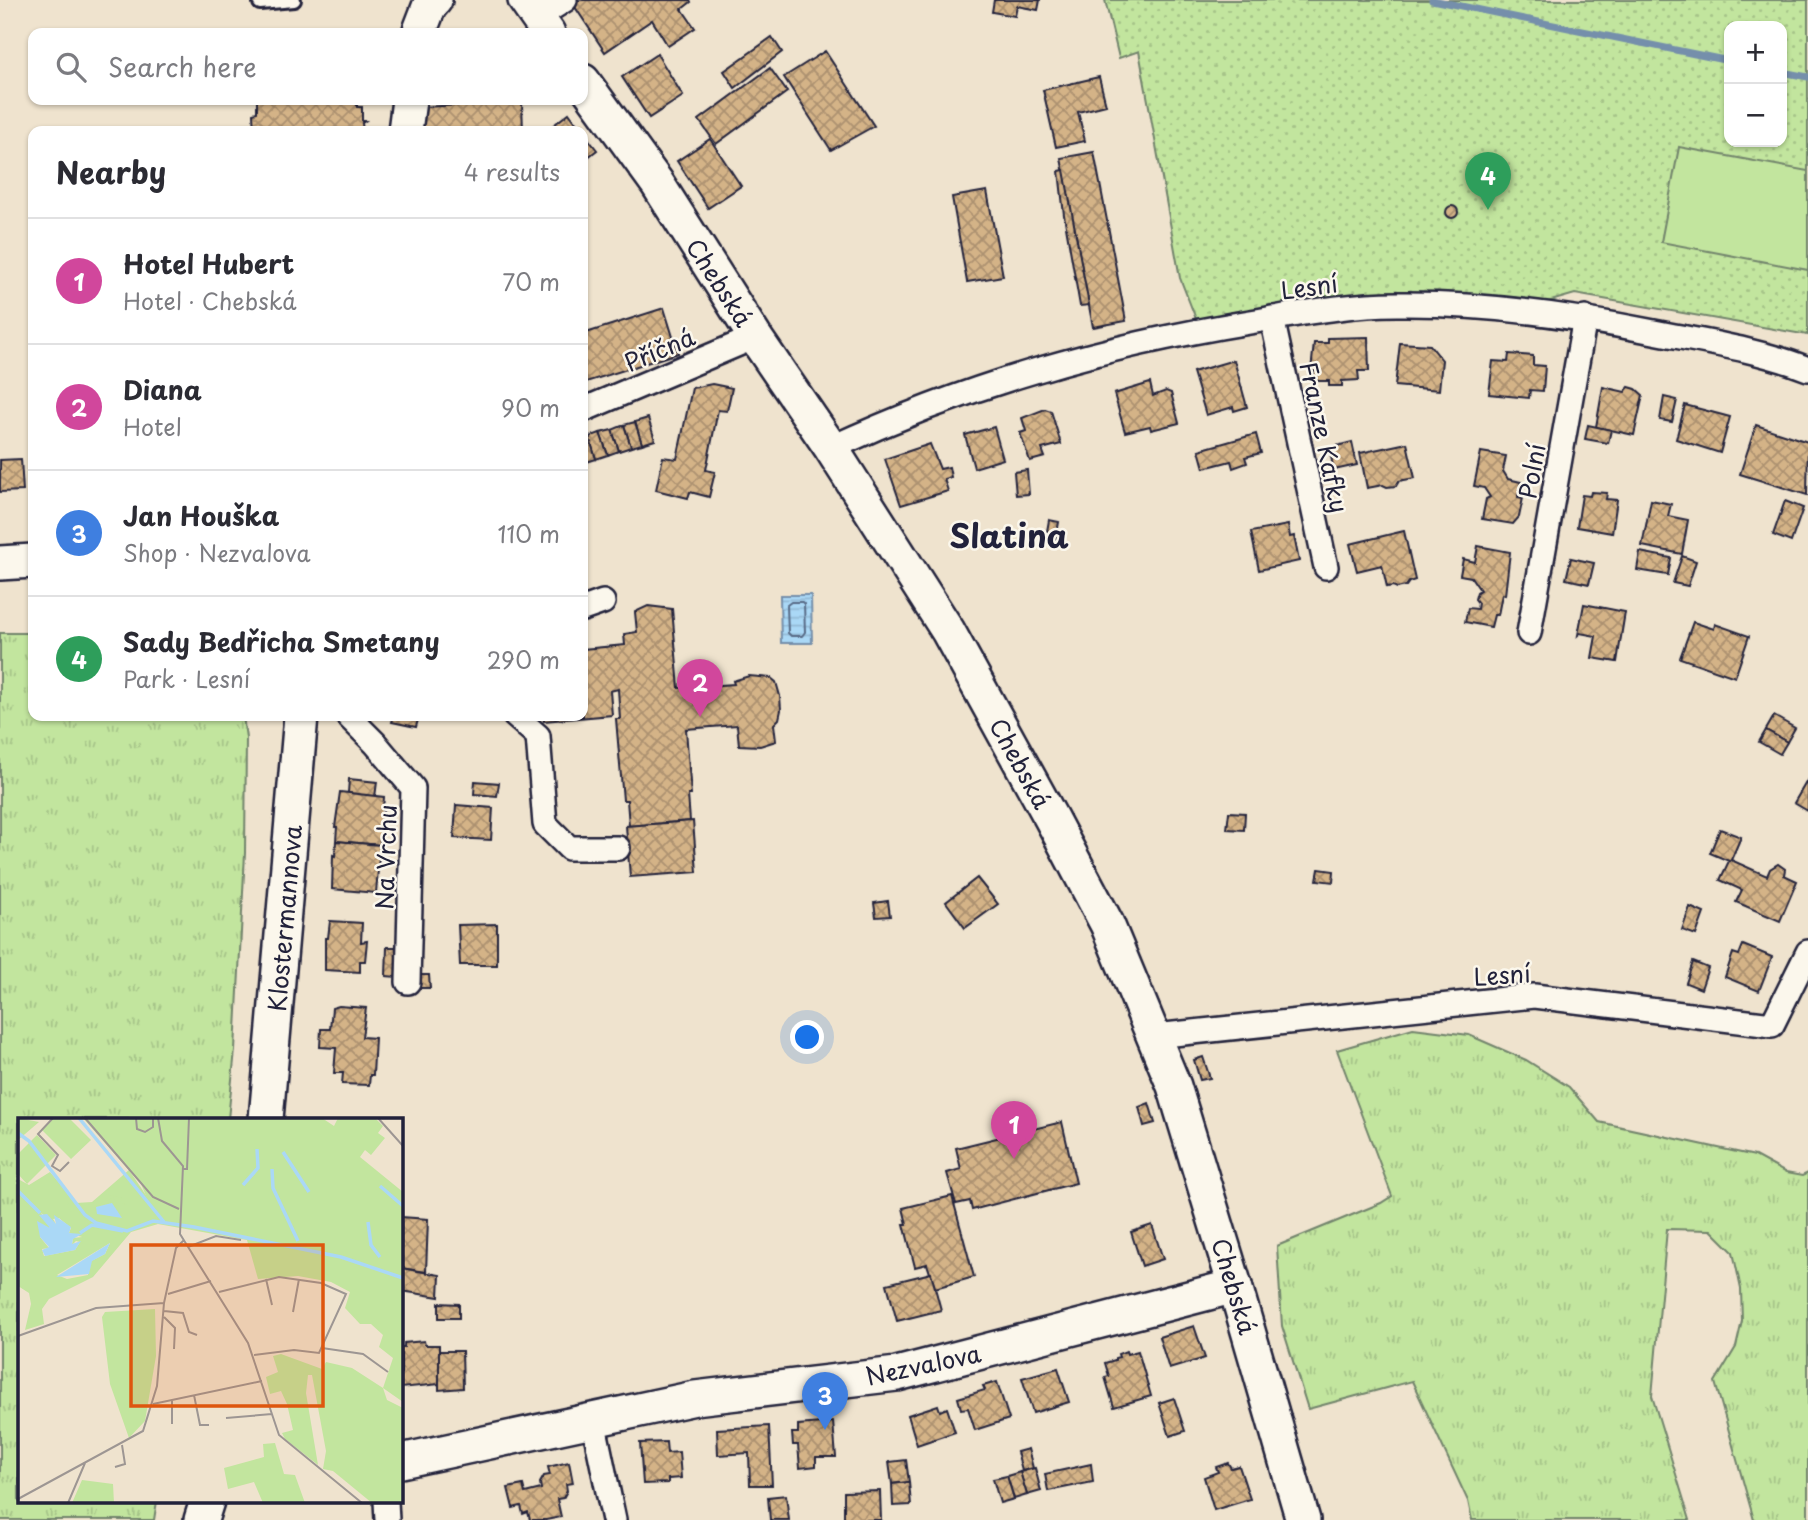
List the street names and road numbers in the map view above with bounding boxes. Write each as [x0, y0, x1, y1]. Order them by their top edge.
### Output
street label: Chebská [678, 231, 762, 333]
street label: Lesní [1278, 264, 1340, 308]
street label: Příčná [618, 318, 700, 380]
street label: Franze Kafky [1291, 358, 1359, 516]
street label: Polní [1508, 440, 1554, 501]
street label: Chebská [981, 711, 1061, 815]
street label: Na Vrchu [365, 804, 405, 910]
street label: Klostermannova [258, 823, 310, 1013]
street label: Lesní [1472, 954, 1532, 994]
street label: Chebská [1203, 1233, 1267, 1339]
street label: Nezvalova [862, 1334, 984, 1394]

